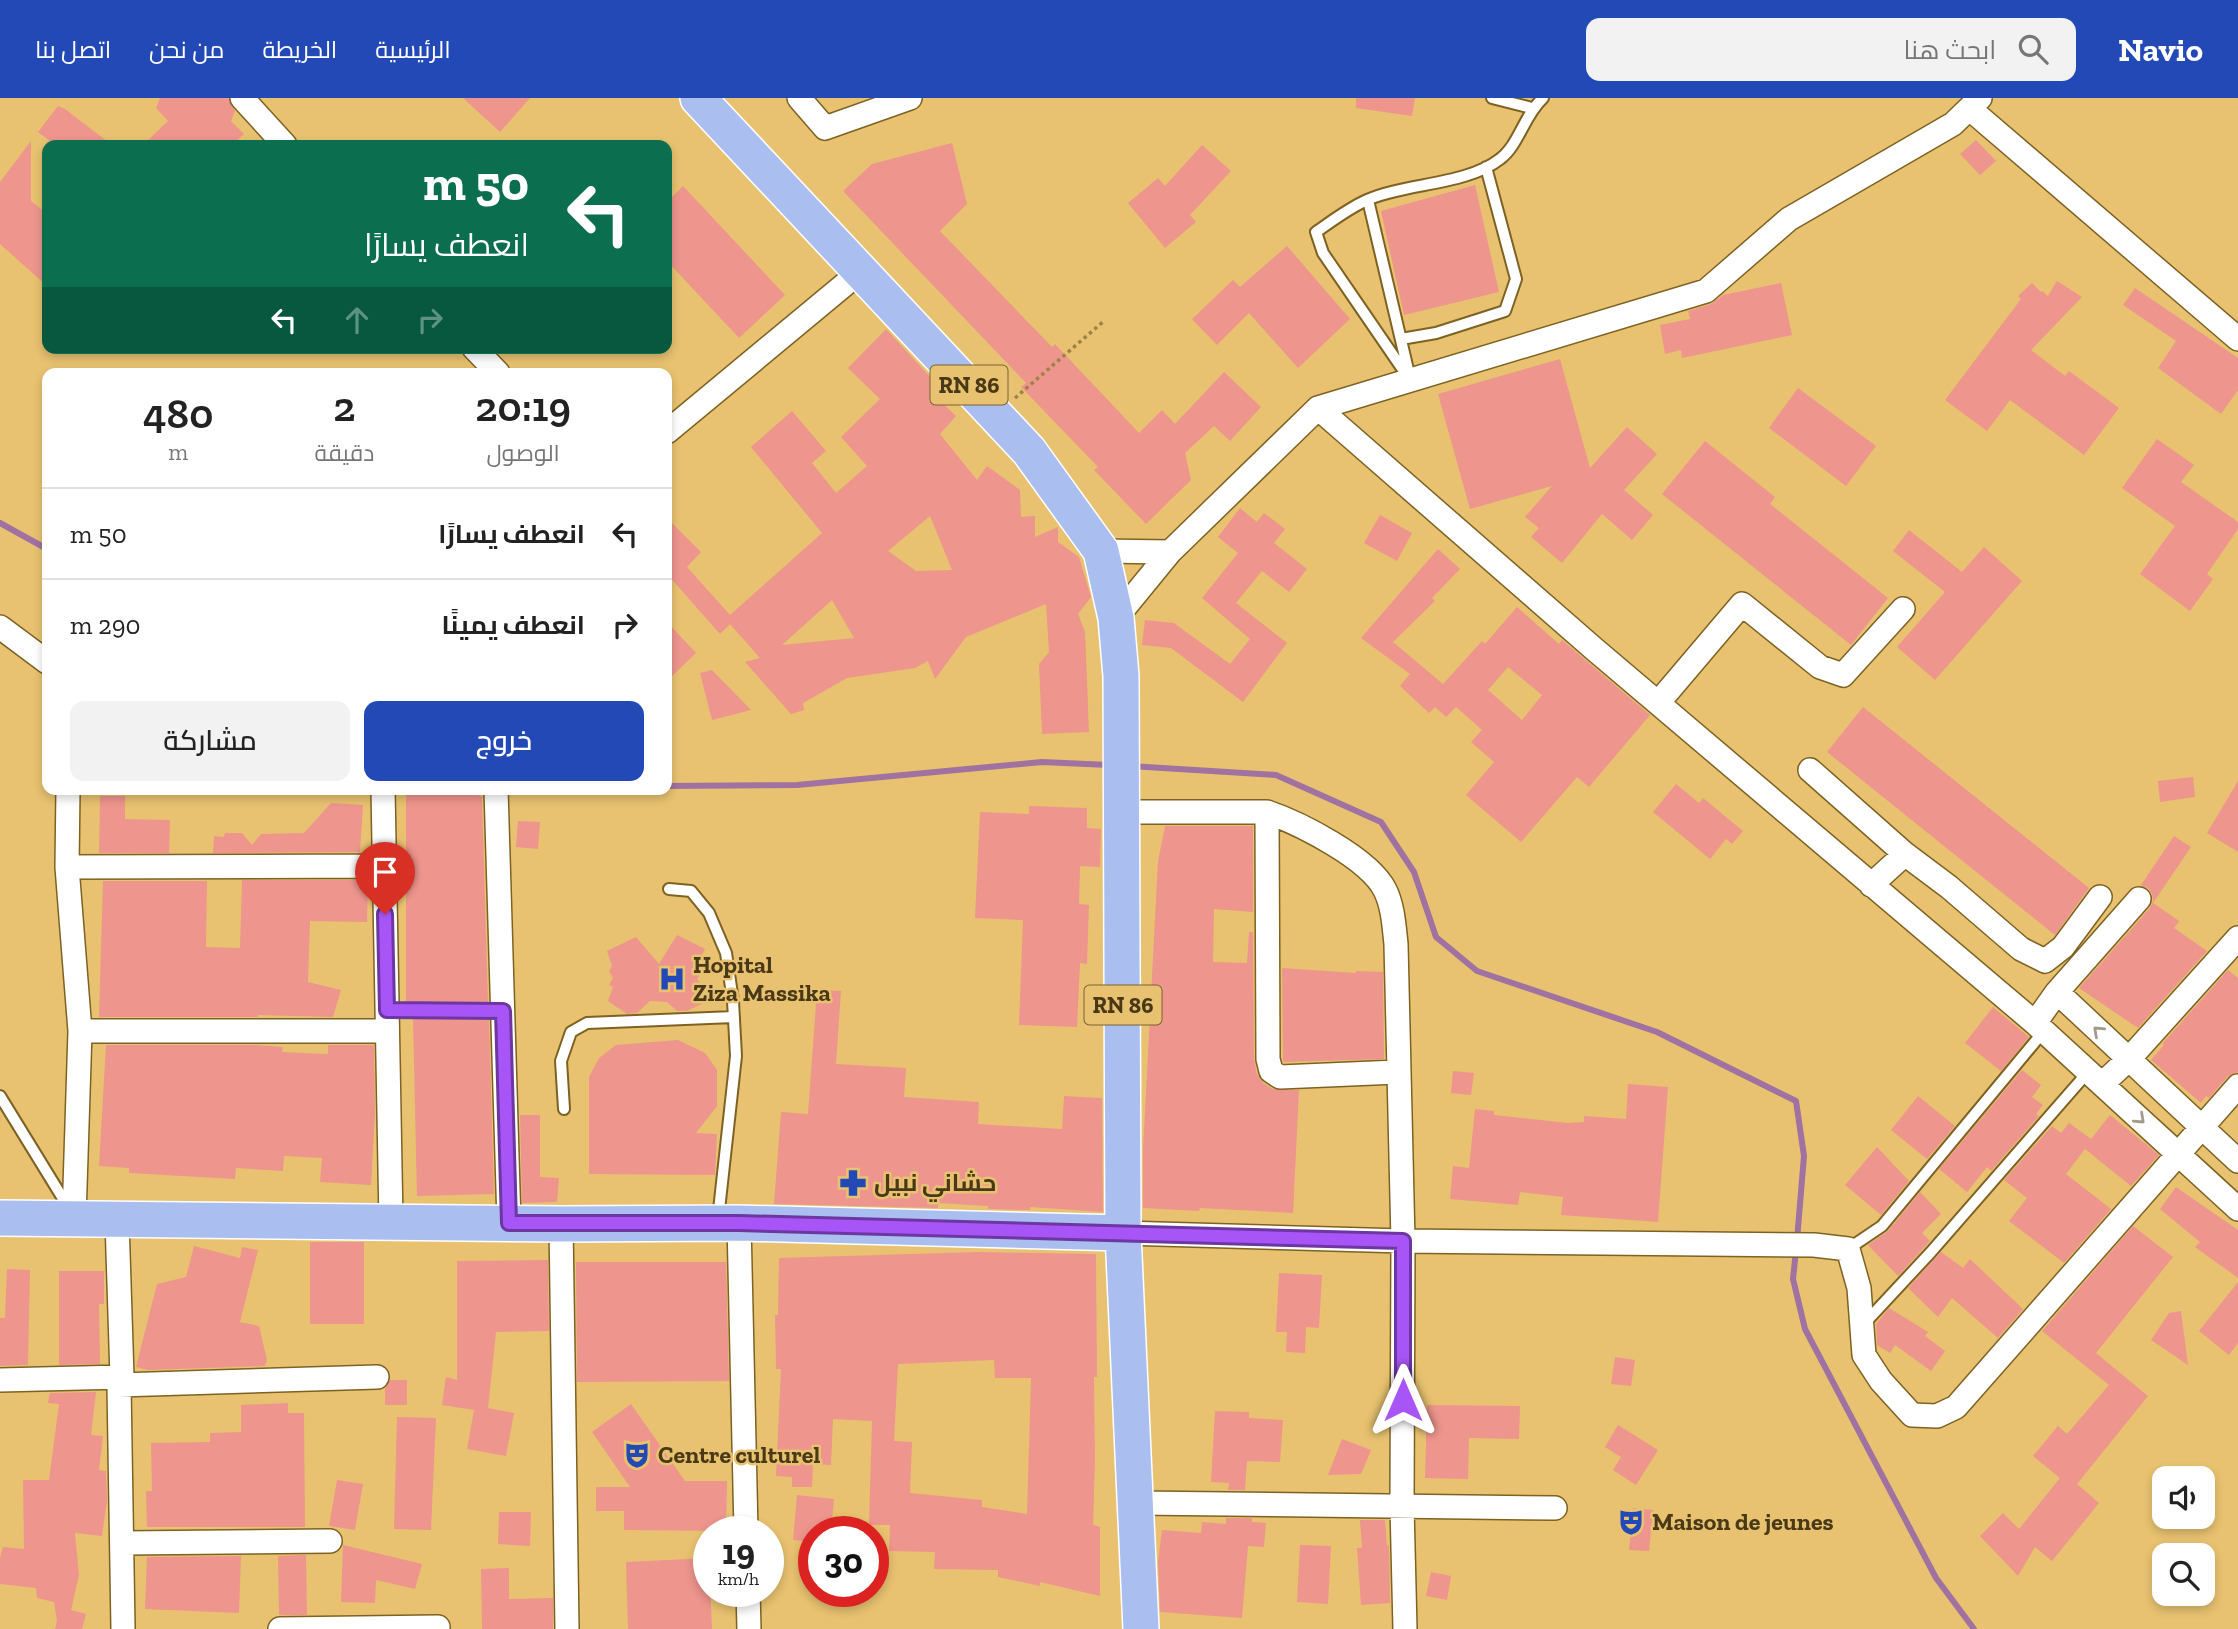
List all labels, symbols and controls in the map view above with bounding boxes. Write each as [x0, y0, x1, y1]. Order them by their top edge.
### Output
search box [1586, 18, 2076, 81]
icon: search [2014, 30, 2052, 68]
text: Navio [2118, 30, 2203, 69]
text: ابحث هنا [1903, 34, 1996, 66]
text: اتصل بنا [35, 35, 111, 64]
text: من نحن [149, 35, 224, 64]
text: الخريطة [262, 35, 337, 64]
text: الرئيسية [375, 35, 451, 64]
text: 50 m [423, 154, 529, 213]
icon: left [553, 168, 644, 259]
text: انعطف يسارًا [364, 226, 529, 264]
icon: left [265, 301, 303, 339]
icon: ahead [338, 301, 376, 339]
icon: right [411, 301, 449, 339]
road number: RN 86 [930, 366, 1007, 404]
text: 2 [333, 381, 355, 432]
text: 20:19 [475, 381, 571, 432]
text: 480 [143, 388, 213, 439]
text: m [168, 438, 188, 466]
text: دقيقة [314, 439, 374, 467]
text: الوصول [487, 439, 560, 467]
icon: left [606, 515, 644, 553]
text: 50 m [70, 518, 127, 550]
text: انعطف يسارًا [438, 518, 585, 550]
icon: right [606, 606, 644, 644]
text: 290 m [70, 609, 141, 641]
text: انعطف يمينًا [442, 609, 585, 641]
button: مشاركة [70, 701, 350, 781]
button: خروج [364, 701, 644, 781]
pin [355, 842, 415, 914]
icon: arrive [366, 853, 404, 891]
place label: Hopital Ziza Massika [693, 950, 831, 1007]
hospital icon: Hopital Ziza Massika [657, 964, 687, 994]
road number: RN 86 [1084, 986, 1162, 1024]
one-way arrow [2093, 1026, 2106, 1039]
one-way arrow [2132, 1111, 2145, 1123]
pharmacy icon: حشاني نبيل [838, 1168, 868, 1198]
place label: حشاني نبيل [874, 1168, 996, 1202]
position arrow [1366, 1363, 1440, 1437]
theatre icon: Centre culturel [622, 1440, 652, 1470]
place label: Centre culturel [658, 1440, 820, 1469]
map controls [2152, 1466, 2215, 1606]
button: sound [2152, 1466, 2215, 1529]
theatre icon: Maison de jeunes [1616, 1507, 1646, 1537]
place label: Maison de jeunes [1652, 1507, 1834, 1536]
speed limit sign: 30 [798, 1516, 889, 1607]
text: 19 [722, 1531, 755, 1573]
button: search [2152, 1543, 2215, 1606]
text: km/h [718, 1568, 759, 1590]

